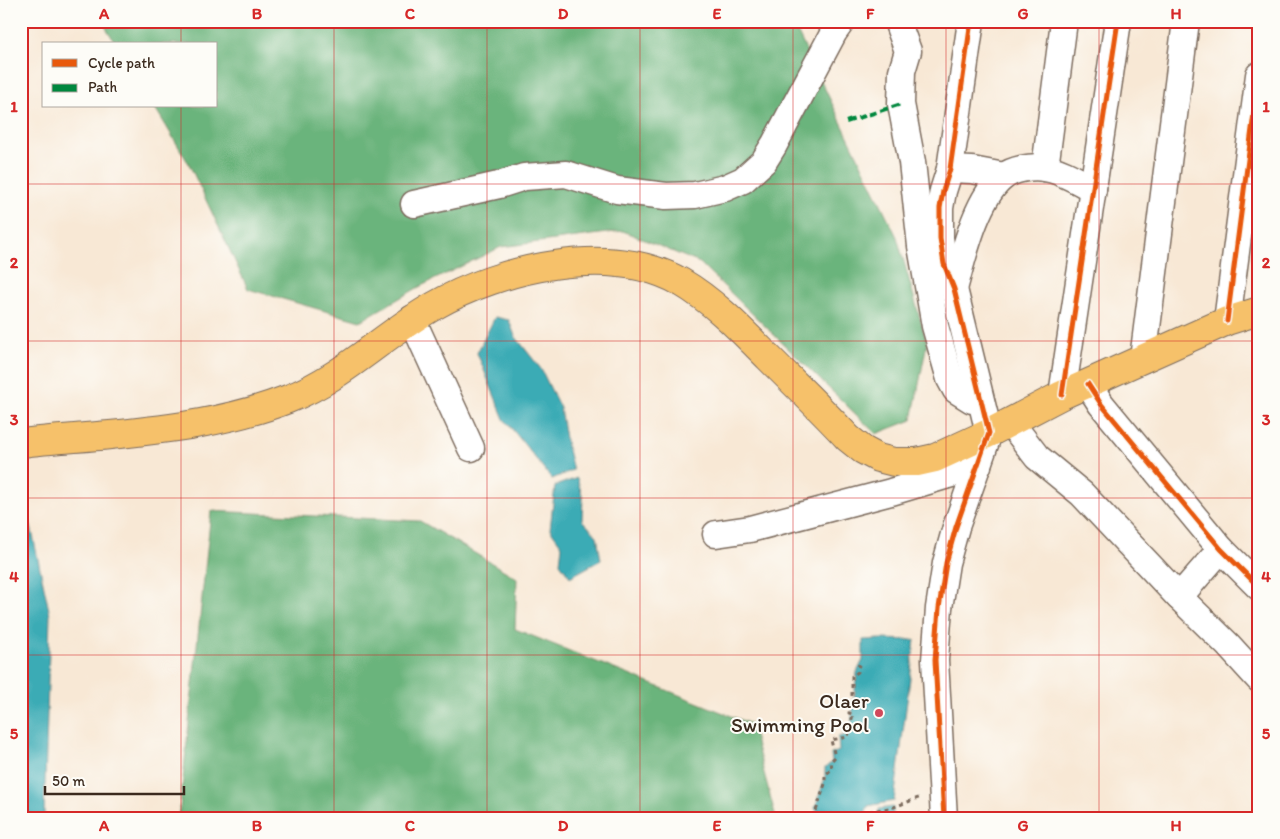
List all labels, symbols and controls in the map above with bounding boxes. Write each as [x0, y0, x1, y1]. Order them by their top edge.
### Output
text: A [98, 4, 110, 23]
text: B [252, 4, 263, 23]
text: C [405, 4, 416, 23]
text: D [558, 4, 569, 23]
text: E [713, 4, 722, 23]
text: F [866, 4, 875, 23]
text: G [1017, 4, 1029, 23]
text: H [1170, 4, 1182, 23]
legend [42, 42, 218, 108]
text: Cycle path [88, 54, 155, 72]
text: Path [88, 78, 117, 96]
text: 1 [10, 97, 18, 116]
text: 1 [1262, 97, 1270, 116]
text: 2 [10, 253, 19, 272]
text: 2 [1262, 253, 1271, 272]
text: 3 [10, 410, 19, 429]
text: 3 [1262, 410, 1271, 429]
text: 4 [9, 567, 19, 586]
text: 4 [1261, 567, 1271, 586]
place label: Olaer Swimming Pool [731, 688, 869, 737]
marker: Olaer Swimming Pool [873, 707, 885, 719]
text: 5 [10, 724, 19, 743]
text: 5 [1262, 724, 1271, 743]
scale bar [45, 764, 184, 796]
text: 50 m [52, 772, 85, 790]
text: A [98, 816, 110, 835]
text: B [252, 816, 263, 835]
text: C [405, 816, 416, 835]
text: D [558, 816, 569, 835]
text: E [713, 816, 722, 835]
text: F [866, 816, 875, 835]
text: G [1017, 816, 1029, 835]
text: H [1170, 816, 1182, 835]

